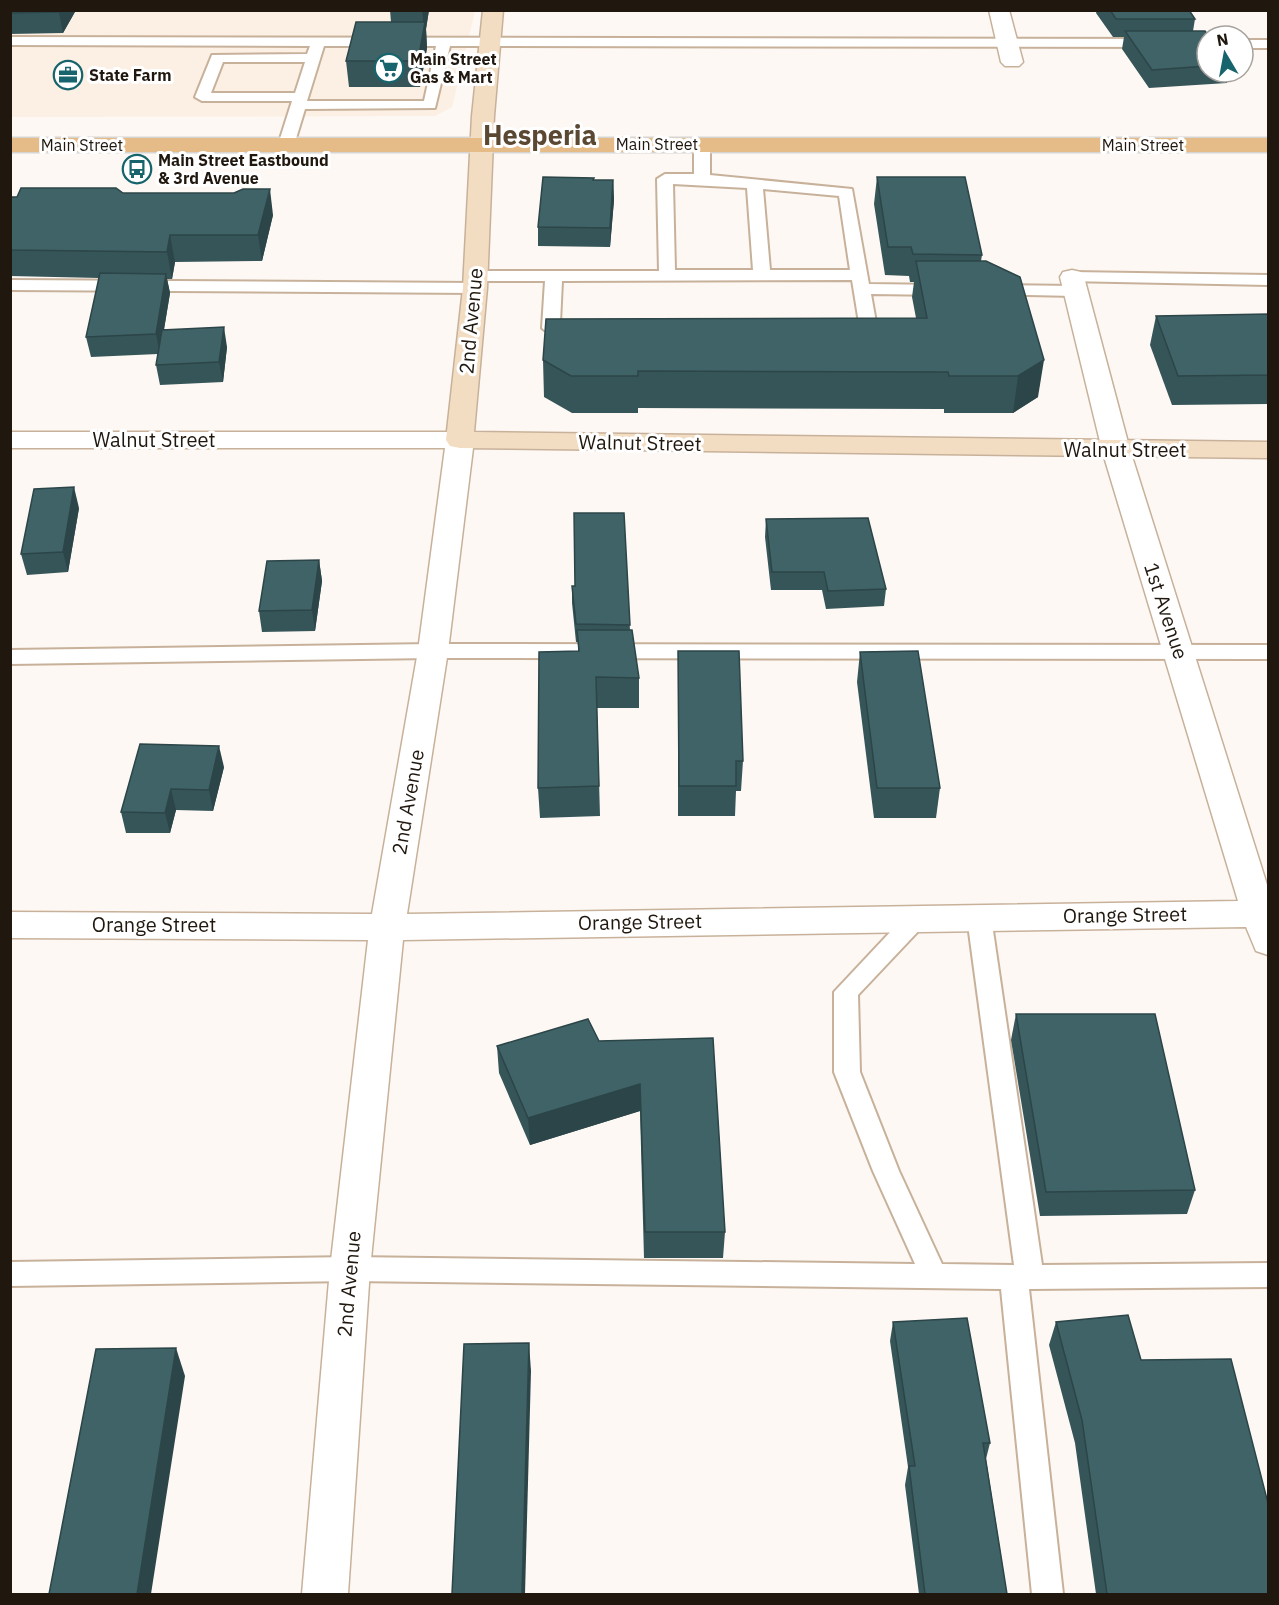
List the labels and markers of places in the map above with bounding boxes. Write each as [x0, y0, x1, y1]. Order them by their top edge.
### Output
place label: Main Street Gas & Mart [410, 49, 497, 87]
supermarket icon: Main Street Gas & Mart [373, 52, 405, 84]
office icon: State Farm [52, 59, 84, 91]
place label: State Farm [89, 65, 171, 85]
place label: Main Street Eastbound & 3rd Avenue [158, 150, 329, 188]
bus stop icon: Main Street Eastbound & 3rd Avenue [121, 153, 153, 185]

